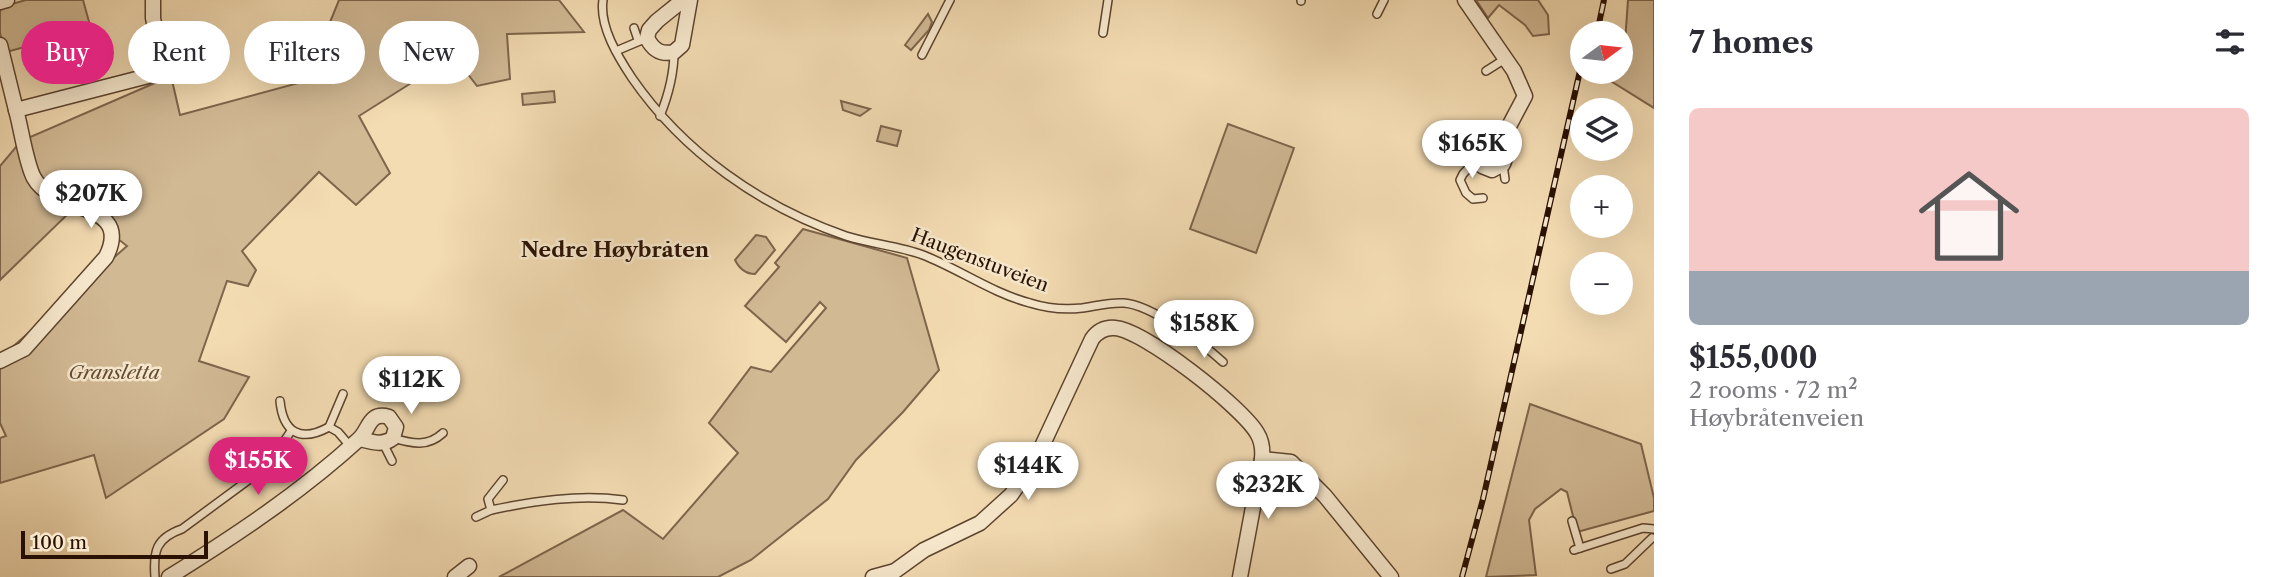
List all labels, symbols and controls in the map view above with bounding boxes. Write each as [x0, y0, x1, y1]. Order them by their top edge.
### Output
chip: Buy [21, 21, 114, 84]
chip: Rent [128, 21, 230, 84]
chip: Filters [244, 21, 365, 84]
chip: New [379, 21, 479, 84]
north arrow [1570, 21, 1633, 84]
map controls [1570, 21, 1633, 315]
icon: filters [2211, 23, 2249, 61]
text: 7 homes [1689, 24, 1814, 61]
button: layers [1570, 98, 1633, 161]
pin: $165K [1423, 120, 1521, 180]
text: $165K [1438, 129, 1506, 157]
icon: home [1906, 153, 2032, 279]
pin: $207K [42, 170, 140, 230]
button: + [1570, 175, 1633, 238]
text: $207K [55, 179, 127, 207]
street label: Haugenstuveien [908, 223, 1052, 297]
district label: Nedre Høybråten [521, 237, 710, 262]
button: − [1570, 252, 1633, 315]
pin: $158K [1155, 300, 1253, 360]
text: $158K [1170, 309, 1238, 337]
text: $155,000 [1689, 339, 1818, 376]
pin: $112K [362, 356, 460, 416]
park label: Gransletta [68, 361, 160, 384]
text: $112K [378, 365, 444, 393]
text: 2 rooms · 72 m² [1689, 376, 1858, 404]
text: Høybråtenveien [1689, 404, 1864, 432]
pin: $155K [209, 438, 307, 497]
pin: $144K [979, 442, 1077, 502]
text: $155K [225, 446, 291, 474]
text: $144K [994, 451, 1062, 479]
pin: $232K [1219, 462, 1317, 521]
text: $232K [1232, 470, 1304, 498]
scale bar [21, 528, 208, 560]
text: 100 m [32, 531, 87, 554]

